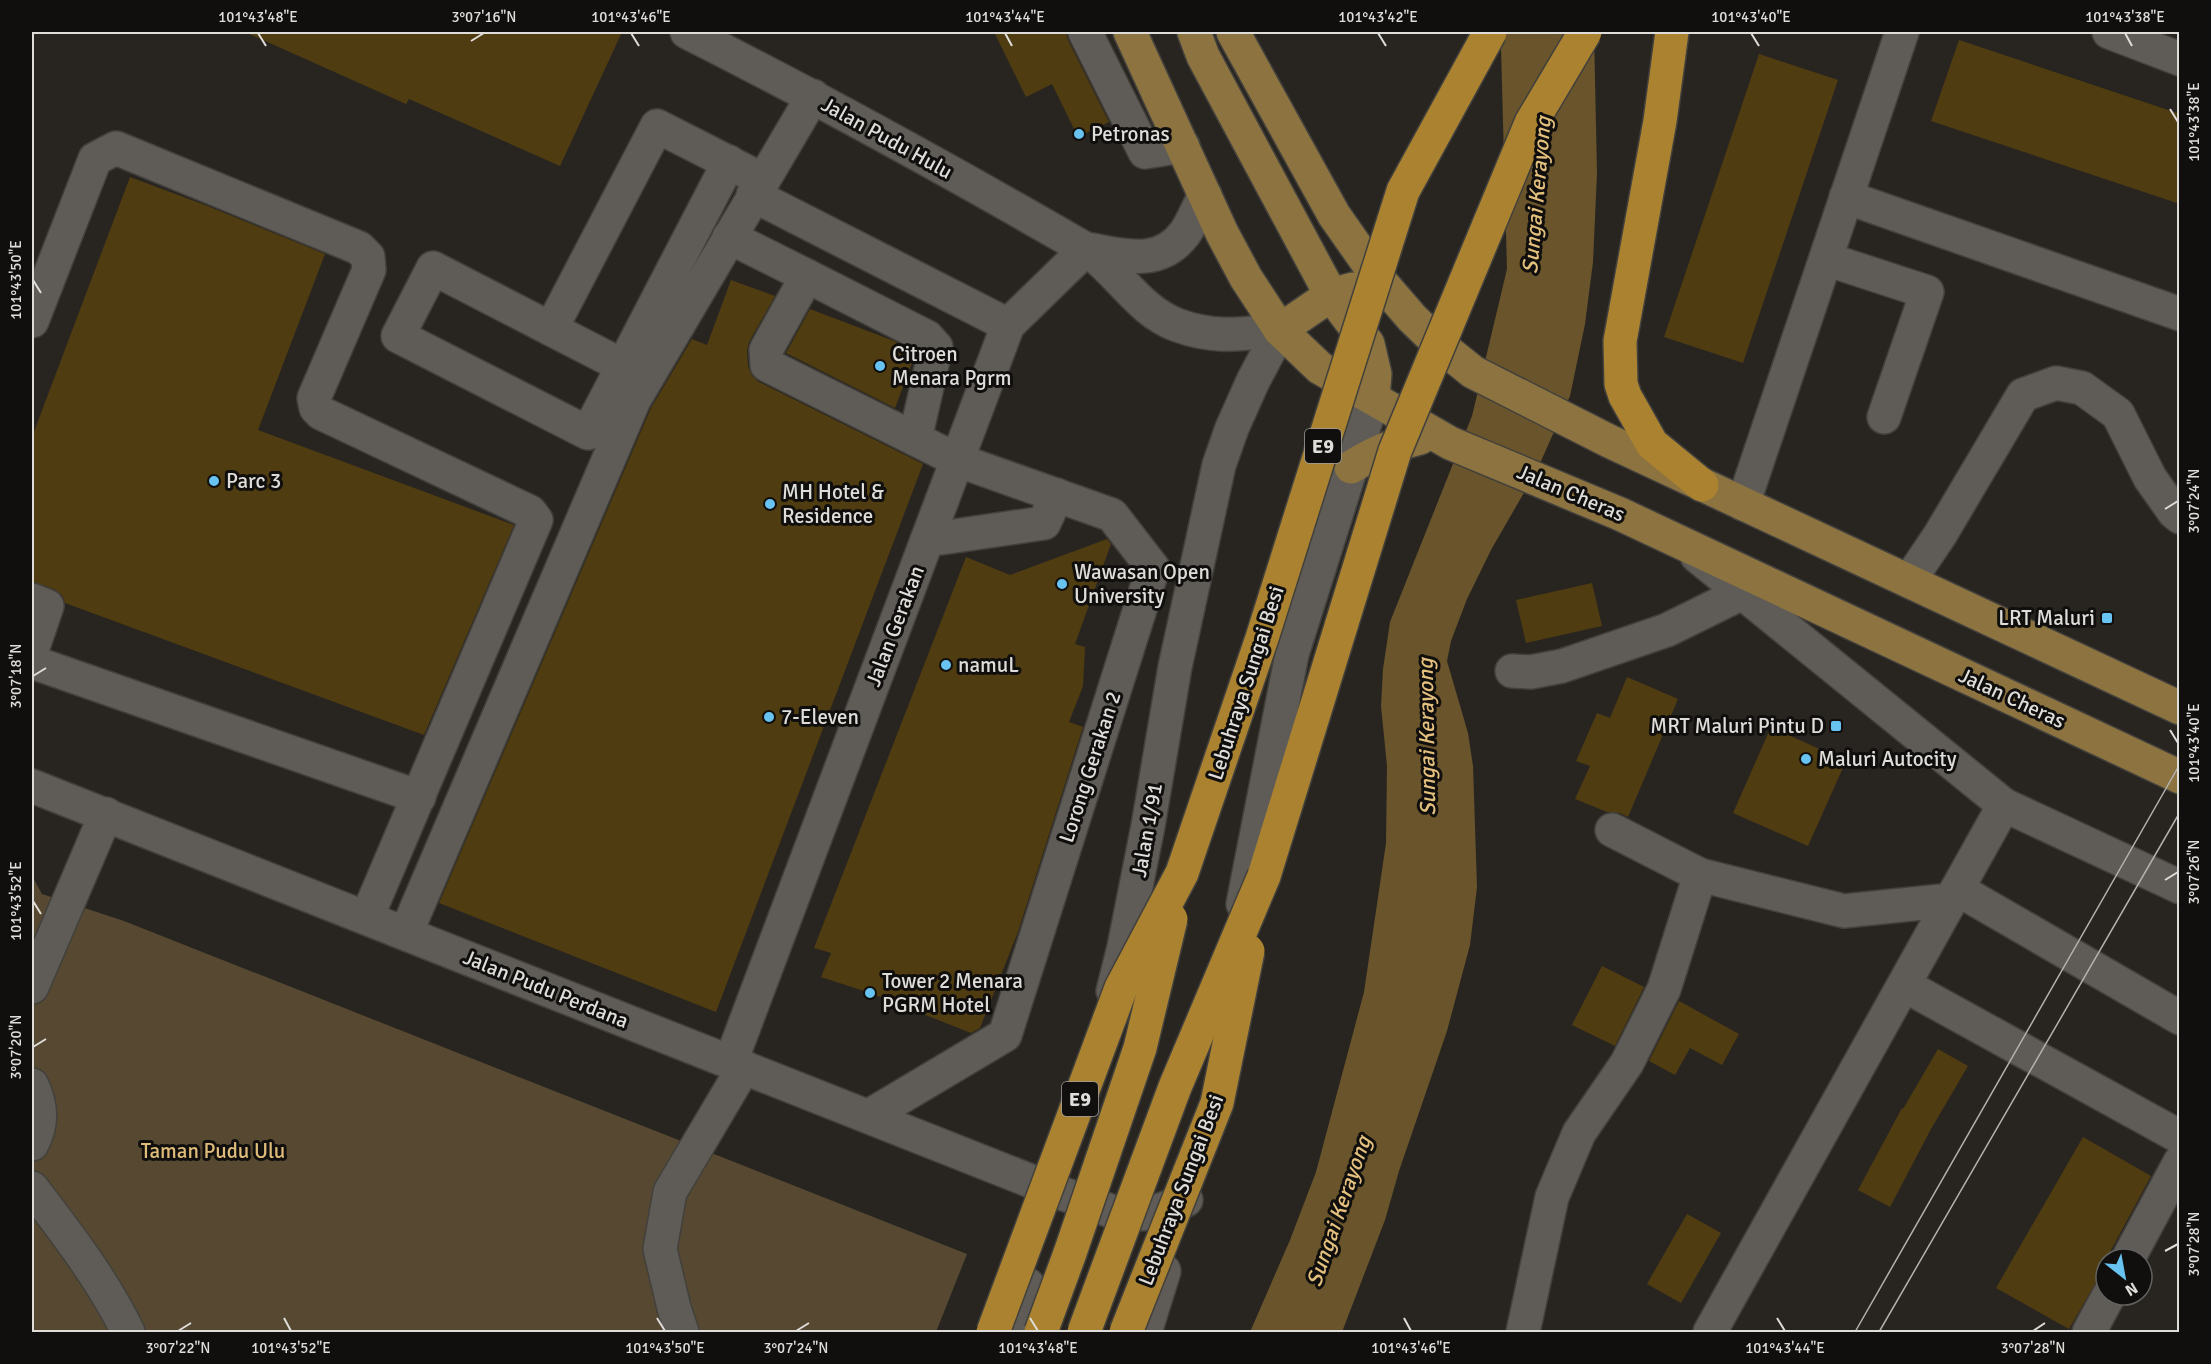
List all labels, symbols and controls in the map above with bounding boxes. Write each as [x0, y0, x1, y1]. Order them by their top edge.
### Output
text: 101°43'48"E [218, 8, 298, 26]
text: 3°07'16"N [451, 8, 517, 26]
text: 101°43'46"E [591, 8, 671, 26]
text: 101°43'44"E [965, 8, 1045, 26]
text: 101°43'42"E [1338, 8, 1418, 26]
text: 101°43'40"E [1711, 8, 1791, 26]
text: 101°43'38"E [2085, 8, 2165, 26]
text: 101°43'38"E [2185, 82, 2203, 162]
street label: Jalan Pudu Hulu [817, 91, 957, 185]
water label: Sungai Kerayong [1516, 113, 1557, 275]
place label: Petronas [1091, 121, 1170, 147]
marker: Petronas [1072, 127, 1086, 141]
text: 101°43'50"E [7, 240, 25, 320]
place label: Citroen Menara Pgrm [892, 341, 1011, 391]
marker: Citroen Menara Pgrm [873, 359, 887, 373]
road number: E9 [1305, 429, 1341, 463]
street label: Jalan Cheras [1513, 459, 1629, 527]
place label: Parc 3 [226, 468, 281, 494]
text: 3°07'24"N [2185, 468, 2203, 534]
marker: Parc 3 [207, 474, 221, 488]
place label: MH Hotel & Residence [782, 479, 884, 529]
marker: MH Hotel & Residence [763, 497, 777, 511]
place label: Wawasan Open University [1074, 559, 1210, 609]
street label: Jalan Gerakan [860, 562, 930, 690]
marker: Wawasan Open University [1055, 577, 1069, 591]
street label: Lebuhraya Sungai Besi [1202, 583, 1290, 783]
place label: LRT Maluri [1998, 605, 2095, 631]
marker: LRT Maluri [2100, 611, 2114, 625]
text: 3°07'18"N [7, 643, 25, 709]
place label: namuL [958, 652, 1019, 678]
water label: Sungai Kerayong [1412, 656, 1441, 816]
marker: namuL [939, 658, 953, 672]
street label: Jalan Cheras [1955, 662, 2069, 734]
street label: Lorong Gerakan 2 [1053, 688, 1127, 846]
text: 101°43'40"E [2185, 703, 2203, 783]
place label: 7-Eleven [781, 704, 859, 730]
marker: 7-Eleven [762, 710, 776, 724]
place label: MRT Maluri Pintu D [1650, 713, 1824, 739]
marker: MRT Maluri Pintu D [1829, 719, 1843, 733]
place label: Maluri Autocity [1818, 746, 1957, 772]
marker: Maluri Autocity [1799, 752, 1813, 766]
street label: Jalan 1/91 [1126, 781, 1168, 879]
text: 3°07'26"N [2185, 839, 2203, 905]
text: 101°43'52"E [7, 861, 25, 941]
street label: Jalan Pudu Perdana [460, 944, 632, 1034]
place label: Tower 2 Menara PGRM Hotel [882, 968, 1023, 1018]
marker: Tower 2 Menara PGRM Hotel [863, 986, 877, 1000]
text: 3°07'20"N [7, 1014, 25, 1080]
road number: E9 [1062, 1082, 1098, 1116]
street label: Lebuhraya Sungai Besi [1133, 1091, 1229, 1289]
water label: Sungai Kerayong [1300, 1130, 1378, 1290]
park label: Taman Pudu Ulu [141, 1138, 285, 1164]
text: 3°07'28"N [2185, 1211, 2203, 1277]
north arrow [2094, 1247, 2154, 1307]
text: N [2121, 1278, 2141, 1300]
text: 3°07'22"N [145, 1339, 211, 1357]
text: 101°43'52"E [251, 1339, 331, 1357]
text: 101°43'50"E [625, 1339, 705, 1357]
text: 3°07'24"N [763, 1339, 829, 1357]
text: 101°43'48"E [998, 1339, 1078, 1357]
text: 101°43'46"E [1371, 1339, 1451, 1357]
text: 101°43'44"E [1745, 1339, 1825, 1357]
text: 3°07'28"N [2000, 1339, 2066, 1357]

